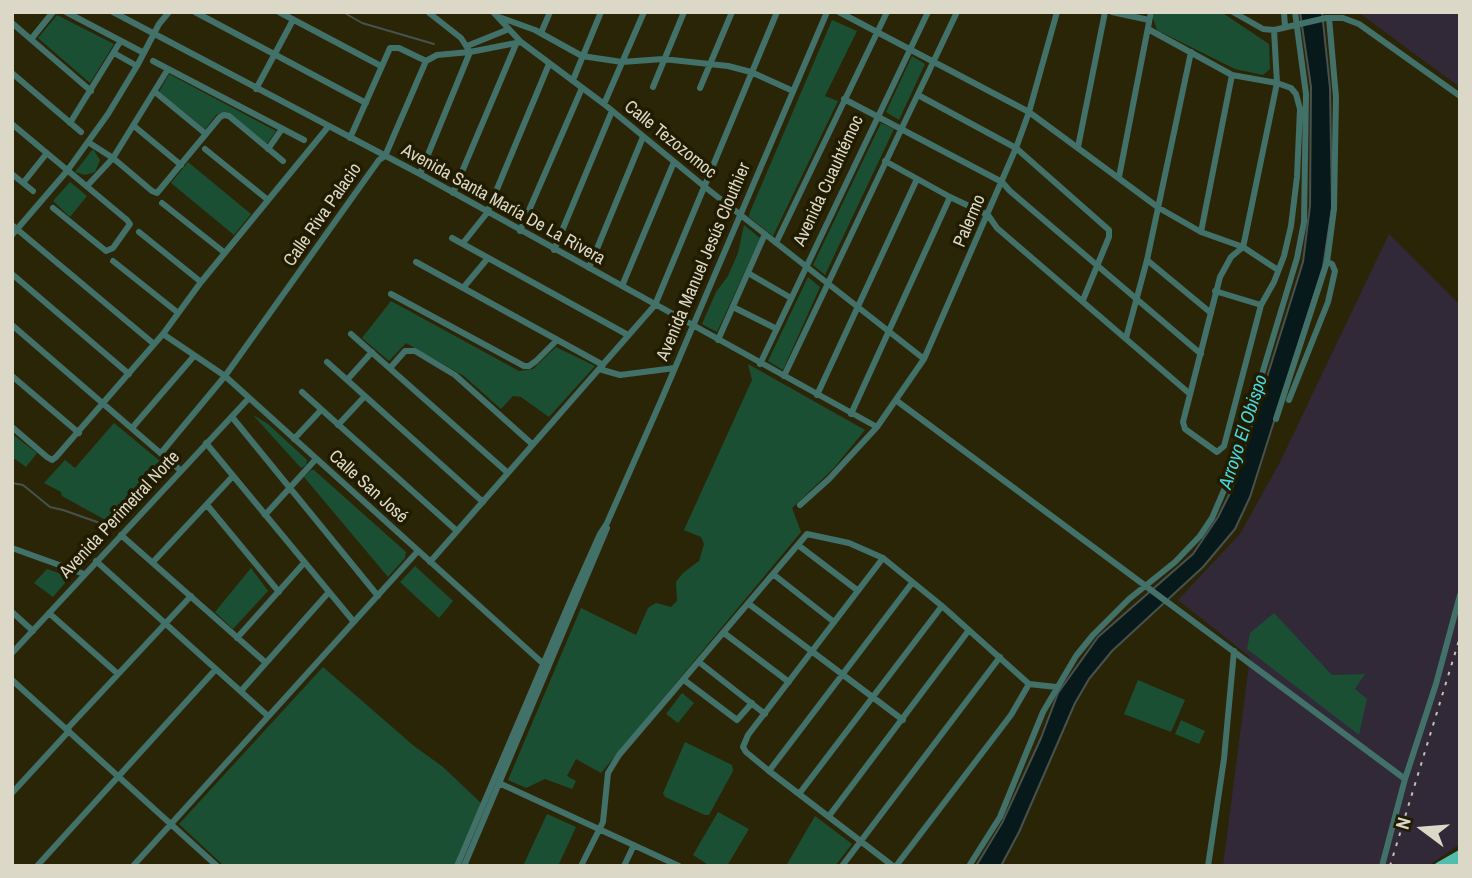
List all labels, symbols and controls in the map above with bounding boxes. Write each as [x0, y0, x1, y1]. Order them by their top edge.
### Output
street label: Calle Tezozomoc [620, 96, 720, 184]
street label: Avenida Cuauhtémoc [789, 112, 869, 250]
street label: Avenida Santa María De La Rivera [397, 140, 609, 270]
street label: Calle Riva Palacio [279, 159, 367, 271]
street label: Avenida Manuel Jesús Clouthier [652, 160, 756, 364]
street label: Palermo [949, 191, 991, 251]
water label: Arroyo El Obispo [1215, 372, 1273, 492]
street label: Calle San José [324, 446, 412, 528]
street label: Avenida Perimetral Norte [55, 447, 185, 583]
north arrow [1388, 794, 1458, 864]
text: N [1389, 814, 1417, 832]

